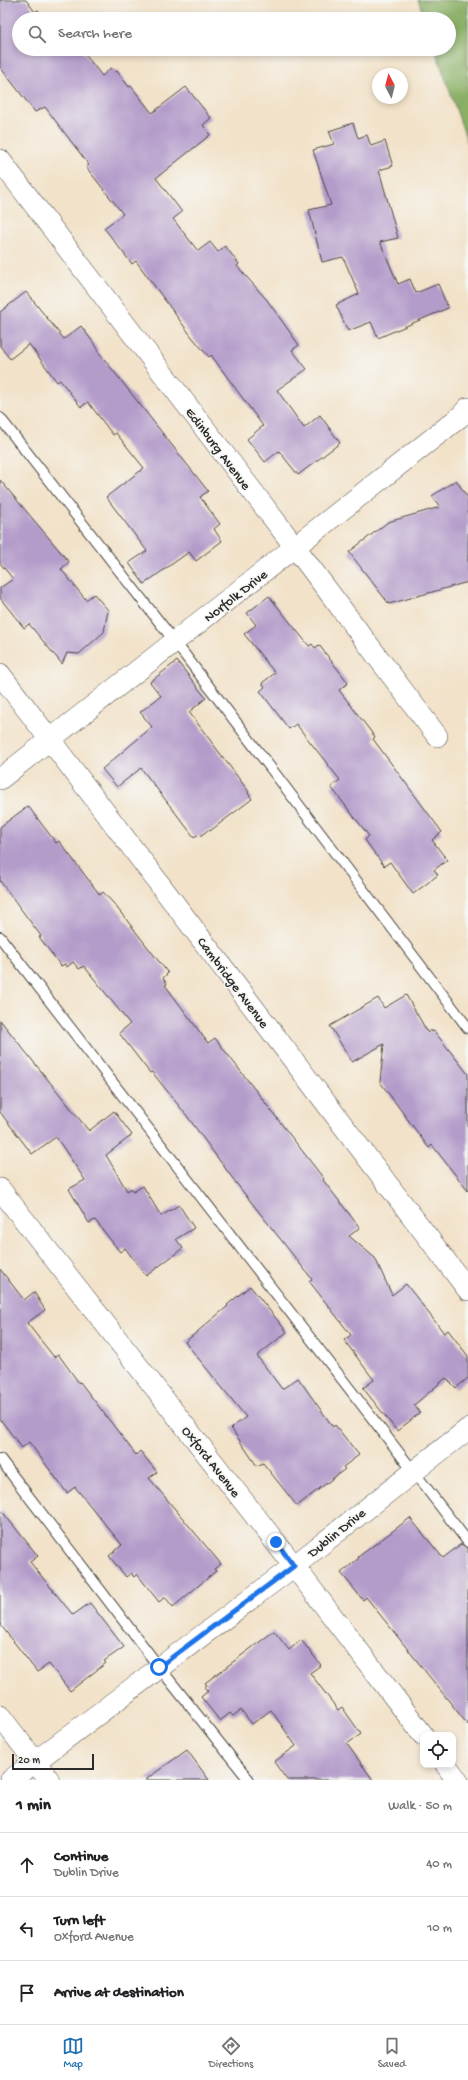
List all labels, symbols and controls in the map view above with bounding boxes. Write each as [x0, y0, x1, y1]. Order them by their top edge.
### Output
search box [12, 12, 456, 56]
icon: search [26, 23, 48, 45]
text: Search here [58, 25, 132, 43]
north arrow [372, 68, 408, 104]
street label: Edinburg Avenue [180, 405, 254, 495]
street label: Norfolk Drive [201, 566, 272, 627]
street label: Cambridge Avenue [192, 935, 272, 1033]
street label: Oxford Avenue [177, 1423, 244, 1502]
street label: Dublin Drive [304, 1505, 371, 1563]
route end [267, 1533, 285, 1551]
route start [150, 1658, 168, 1676]
map controls [420, 1732, 456, 1768]
button: locate [420, 1732, 456, 1768]
scale bar [12, 1752, 94, 1771]
text: 20 m [18, 1755, 40, 1767]
text: 1 min [16, 1796, 51, 1816]
text: Walk · 50 m [388, 1799, 452, 1814]
text: Continue [54, 1848, 108, 1866]
icon: ahead [16, 1854, 38, 1876]
text: 40 m [426, 1857, 452, 1872]
text: Dublin Drive [54, 1866, 119, 1881]
text: Turn left [54, 1912, 105, 1930]
icon: left [16, 1918, 38, 1940]
text: 10 m [427, 1921, 452, 1936]
text: Oxford Avenue [54, 1930, 134, 1945]
icon: arrive [16, 1982, 38, 2004]
text: Arrive at destination [54, 1984, 184, 2002]
tab: Map [62, 2035, 84, 2071]
tab: Directions [209, 2035, 253, 2071]
tab: Saved [378, 2035, 406, 2071]

